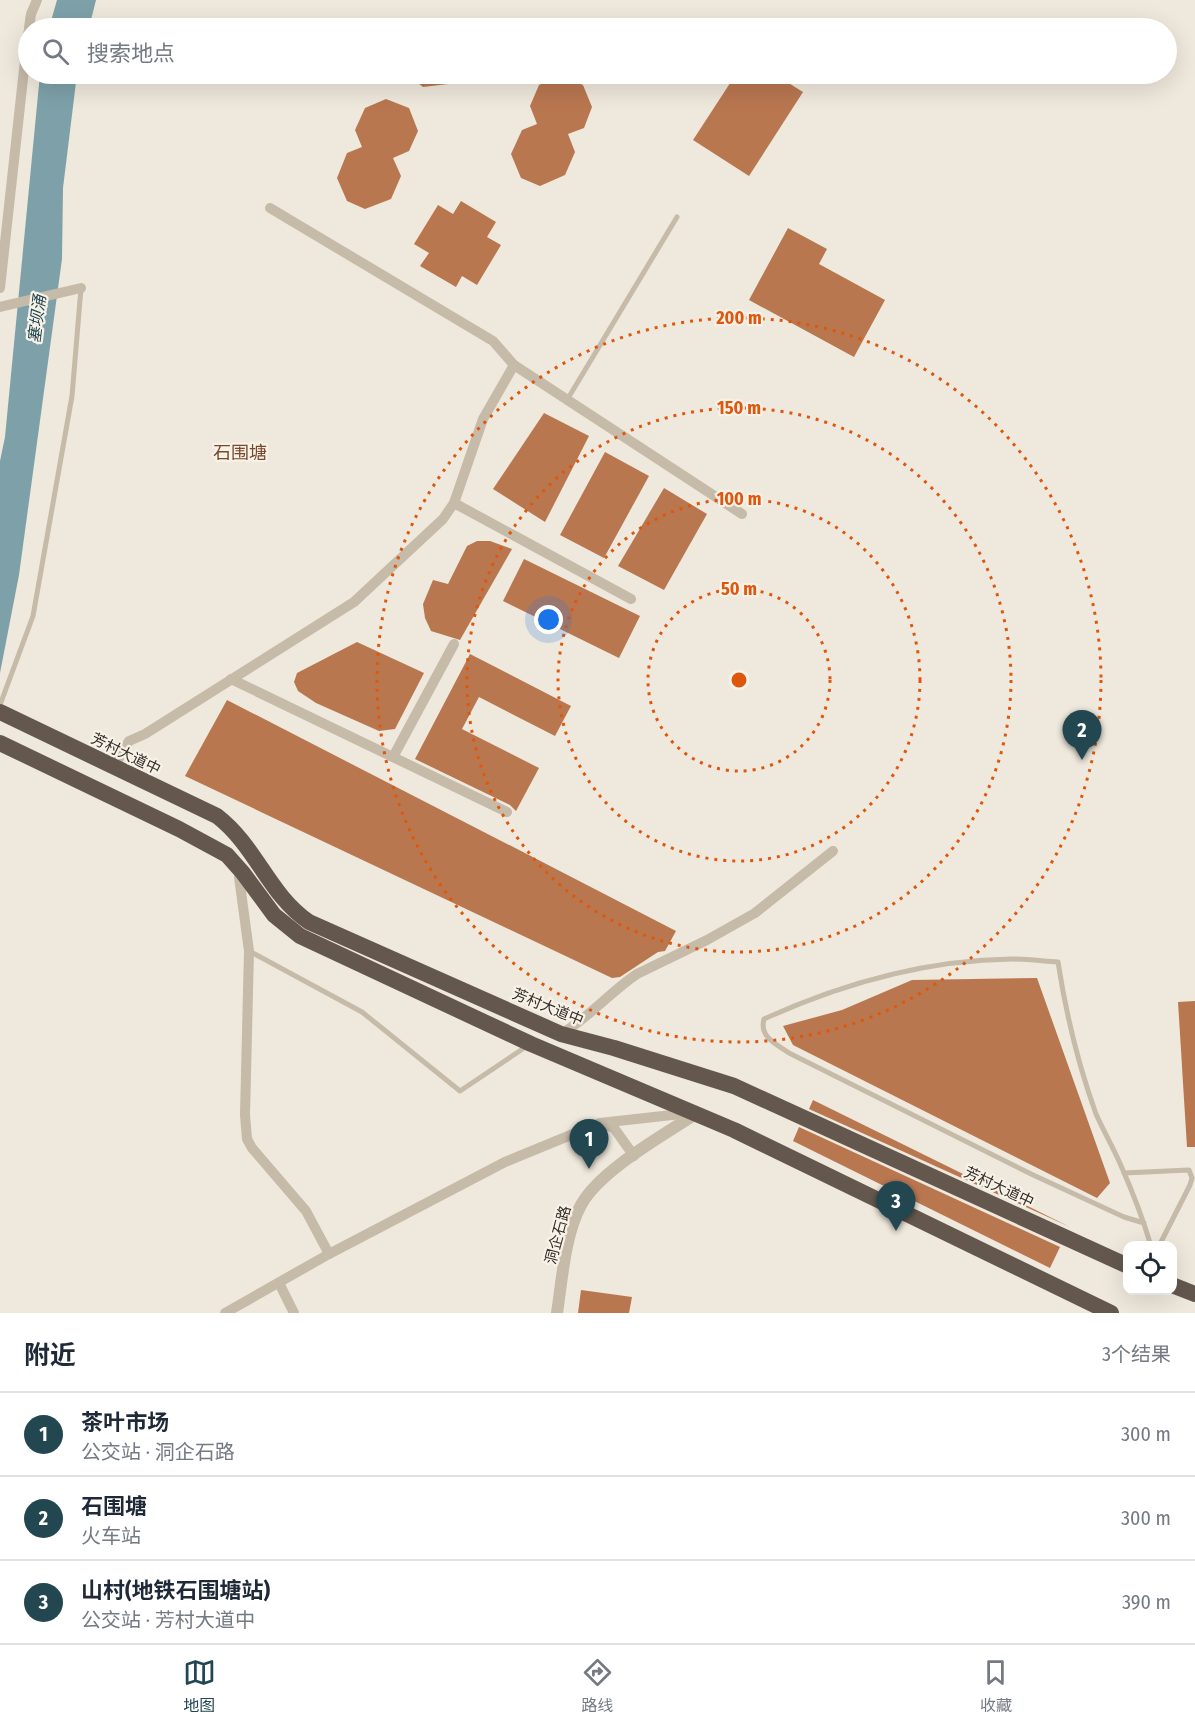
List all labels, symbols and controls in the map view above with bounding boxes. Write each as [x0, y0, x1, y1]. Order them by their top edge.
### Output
search box [18, 18, 1177, 84]
icon: search [39, 35, 72, 68]
text: 搜索地点 [87, 40, 175, 67]
water label: 塞坝涌 [25, 292, 50, 344]
text: 200 m [715, 307, 762, 329]
text: 150 m [717, 397, 761, 419]
district label: 石围塘 [213, 442, 267, 464]
text: 100 m [717, 488, 761, 510]
text: 50 m [721, 578, 757, 600]
your location [534, 605, 563, 634]
centre of rings [729, 670, 749, 690]
pin: 2 [1062, 710, 1102, 760]
street label: 芳村大道中 [88, 729, 164, 779]
street label: 芳村大道中 [510, 985, 586, 1029]
pin: 1 [570, 1120, 608, 1169]
street label: 芳村大道中 [961, 1163, 1037, 1211]
pin: 3 [876, 1182, 916, 1231]
street label: 洞企石路 [542, 1204, 574, 1266]
map controls [1123, 1241, 1177, 1295]
button: locate [1123, 1241, 1177, 1295]
text: 附近 [24, 1340, 76, 1371]
text: 3个结果 [1102, 1342, 1171, 1366]
text: 茶叶市场 [81, 1409, 169, 1436]
text: 1 [39, 1422, 48, 1446]
text: 300 m [1121, 1422, 1171, 1446]
text: 公交站 · 洞企石路 [81, 1440, 235, 1464]
text: 石围塘 [81, 1493, 147, 1520]
text: 2 [39, 1506, 48, 1530]
text: 300 m [1121, 1506, 1171, 1530]
text: 火车站 [81, 1524, 141, 1548]
text: 山村(地铁石围塘站) [81, 1577, 270, 1604]
text: 3 [39, 1590, 48, 1614]
text: 390 m [1122, 1590, 1171, 1614]
text: 公交站 · 芳村大道中 [81, 1608, 255, 1632]
tab: 地图 [183, 1656, 216, 1716]
tab: 路线 [581, 1656, 614, 1716]
tab: 收藏 [979, 1656, 1012, 1716]

